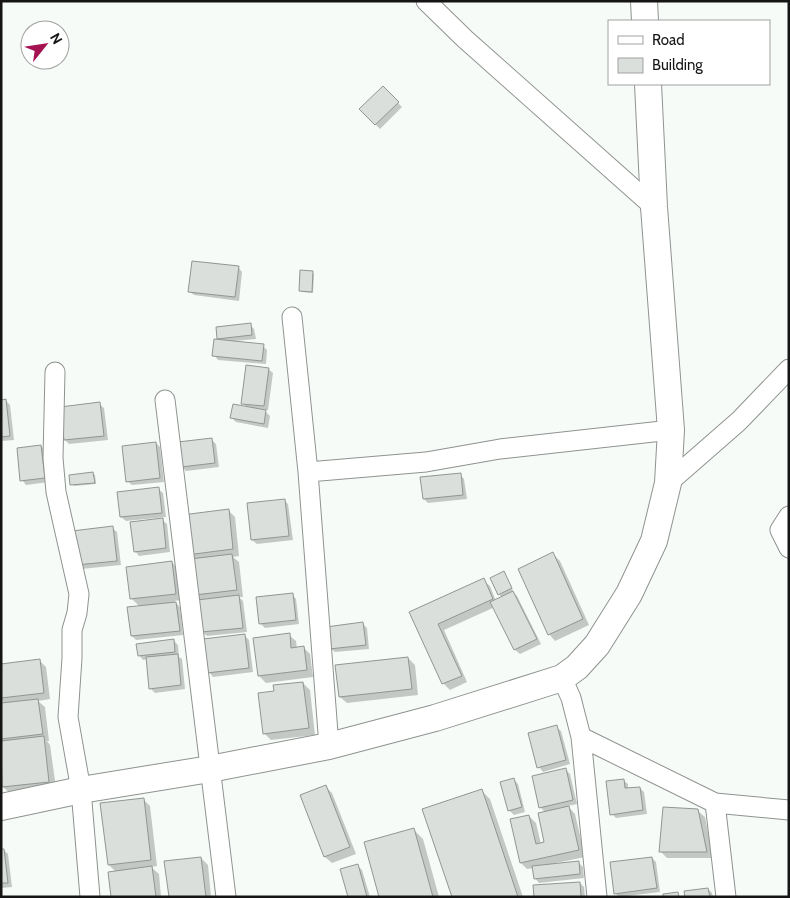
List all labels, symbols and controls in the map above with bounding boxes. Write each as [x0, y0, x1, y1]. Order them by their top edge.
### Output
north arrow [20, 20, 70, 70]
legend [608, 20, 770, 85]
text: N [46, 30, 67, 47]
text: Road [652, 31, 685, 49]
text: Building [652, 56, 703, 74]

